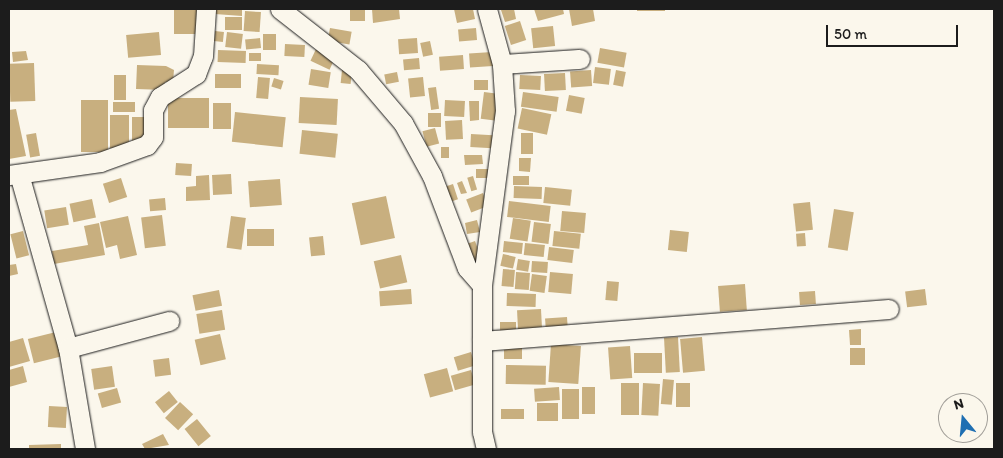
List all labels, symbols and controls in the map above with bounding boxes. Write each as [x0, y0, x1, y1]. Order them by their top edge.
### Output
scale bar [828, 15, 960, 47]
text: 50 m [834, 25, 867, 43]
north arrow [938, 393, 988, 443]
text: N [952, 395, 966, 414]

